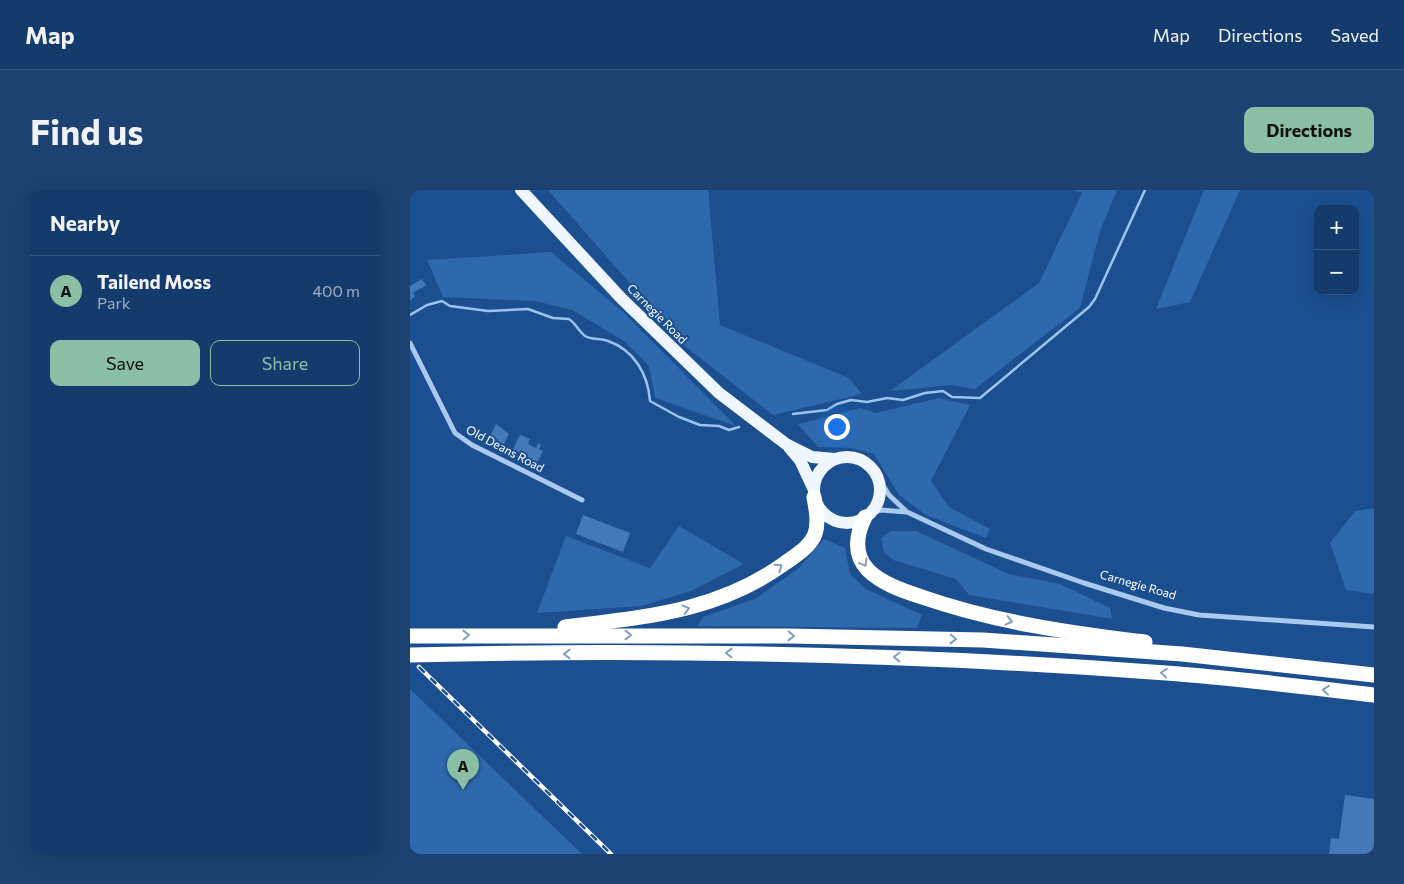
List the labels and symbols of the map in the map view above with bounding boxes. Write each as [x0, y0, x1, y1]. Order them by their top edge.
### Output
street label: Carnegie Road [625, 281, 691, 346]
your location [824, 414, 850, 440]
street label: Old Deans Road [464, 422, 547, 475]
one-way arrow [858, 557, 868, 566]
one-way arrow [773, 564, 783, 573]
street label: Carnegie Road [1098, 566, 1178, 602]
one-way arrow [681, 604, 690, 615]
one-way arrow [1004, 615, 1012, 625]
one-way arrow [462, 630, 470, 641]
one-way arrow [625, 630, 633, 640]
one-way arrow [788, 631, 795, 641]
one-way arrow [949, 634, 957, 645]
one-way arrow [725, 648, 732, 658]
one-way arrow [562, 649, 570, 659]
one-way arrow [893, 652, 901, 663]
one-way arrow [1160, 667, 1168, 678]
one-way arrow [1321, 685, 1329, 696]
pin: A [447, 749, 479, 790]

